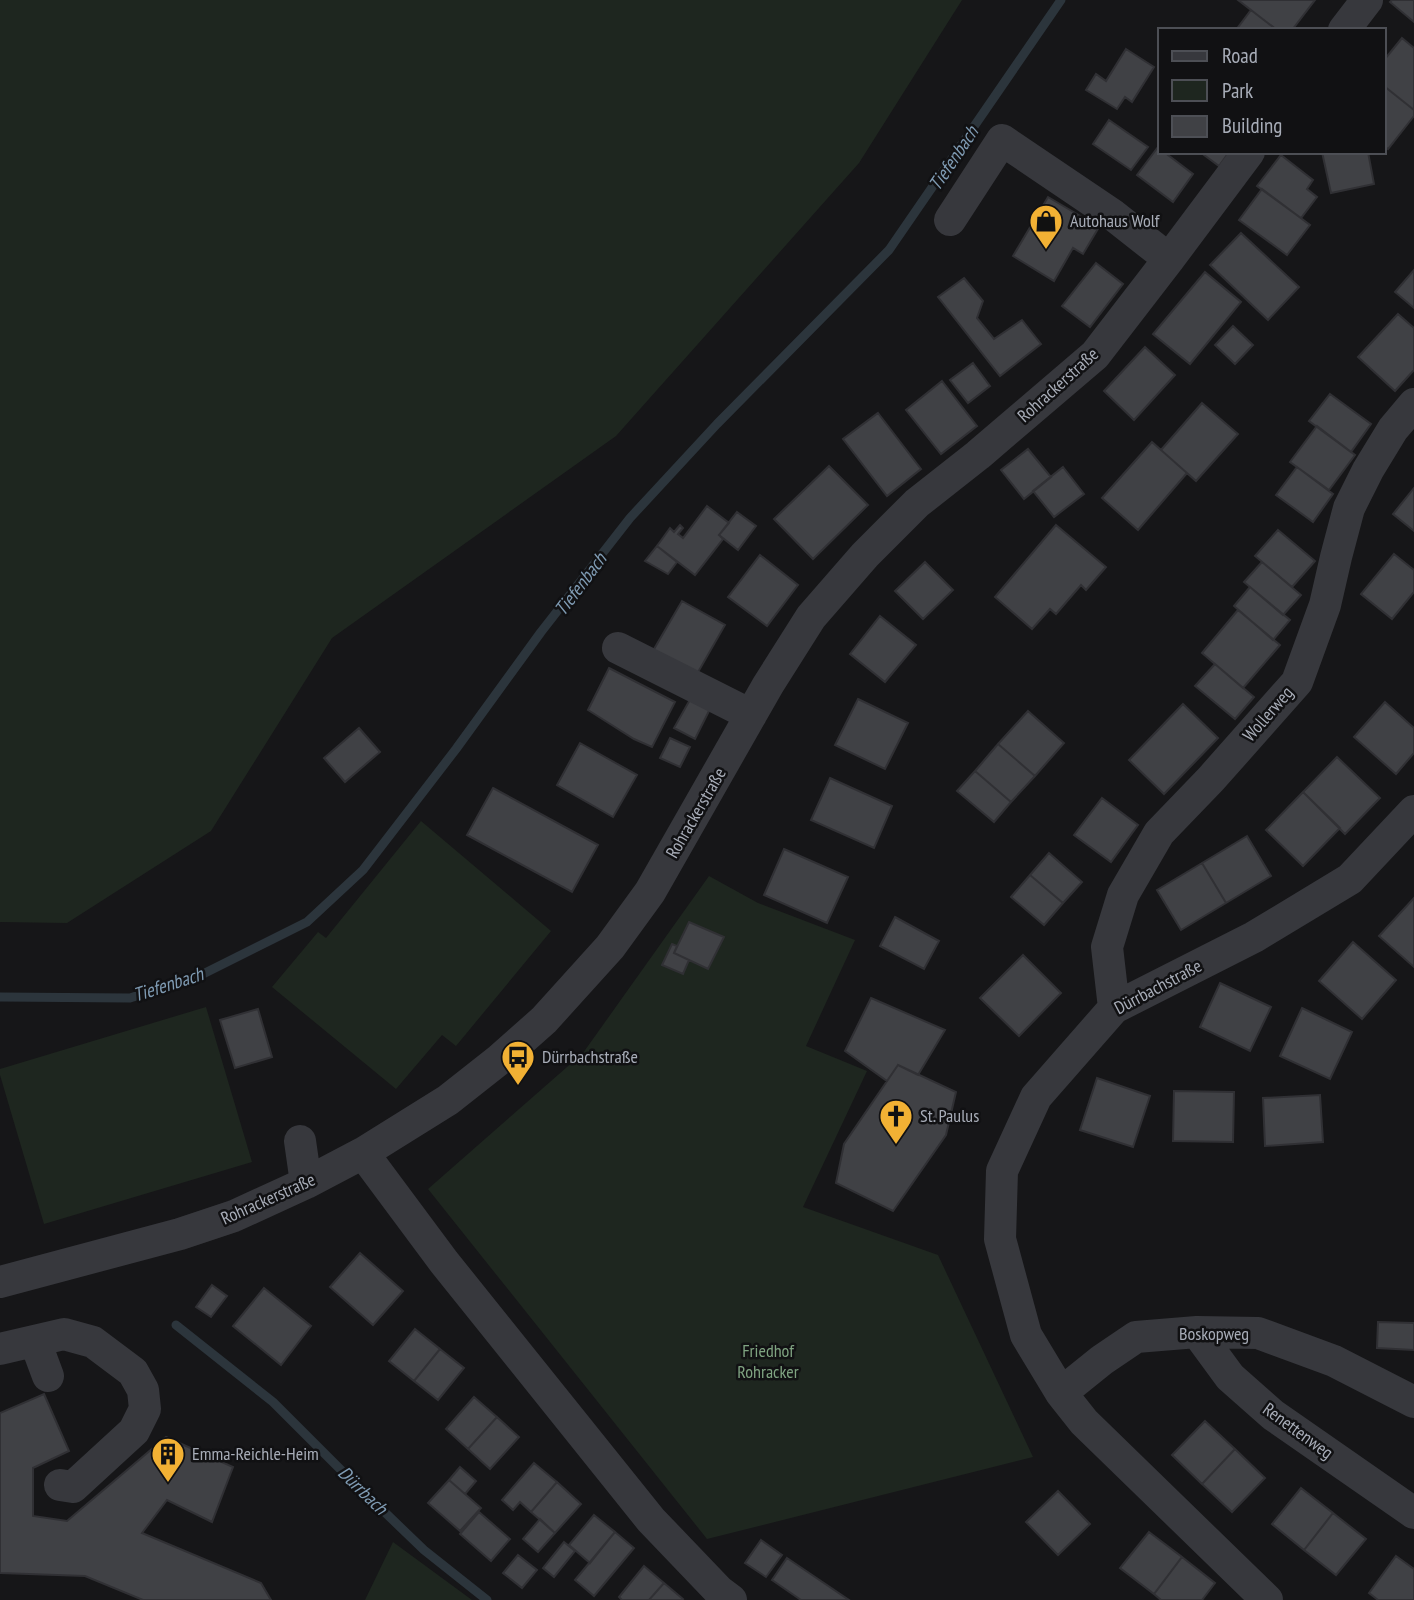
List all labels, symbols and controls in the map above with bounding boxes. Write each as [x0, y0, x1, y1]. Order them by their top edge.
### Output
legend [1158, 28, 1386, 154]
text: Road [1222, 42, 1258, 69]
text: Park [1222, 77, 1253, 104]
text: Building [1222, 112, 1282, 139]
water label: Tiefenbach [923, 120, 984, 195]
shop icon: Autohaus Wolf [1027, 202, 1065, 251]
place label: Autohaus Wolf [1070, 209, 1161, 232]
street label: Rohrackerstraße [1013, 342, 1103, 427]
water label: Tiefenbach [549, 547, 612, 620]
street label: Wollerweg [1237, 681, 1298, 746]
street label: Rohrackerstraße [660, 763, 731, 862]
street label: Dürrbachstraße [1110, 954, 1205, 1019]
water label: Tiefenbach [130, 961, 208, 1007]
bus stop icon: Dürrbachstraße [499, 1038, 537, 1087]
place label: Dürrbachstraße [542, 1045, 638, 1068]
church icon: St. Paulus [877, 1097, 915, 1146]
place label: St. Paulus [920, 1104, 979, 1127]
street label: Rohrackerstraße [217, 1168, 318, 1230]
street label: Boskopweg [1179, 1322, 1249, 1345]
park label: Friedhof Rohracker [737, 1339, 799, 1383]
street label: Renettenweg [1259, 1397, 1338, 1464]
building icon: Emma-Reichle-Heim [149, 1435, 187, 1484]
place label: Emma-Reichle-Heim [192, 1442, 319, 1465]
water label: Dürrbach [333, 1461, 394, 1520]

